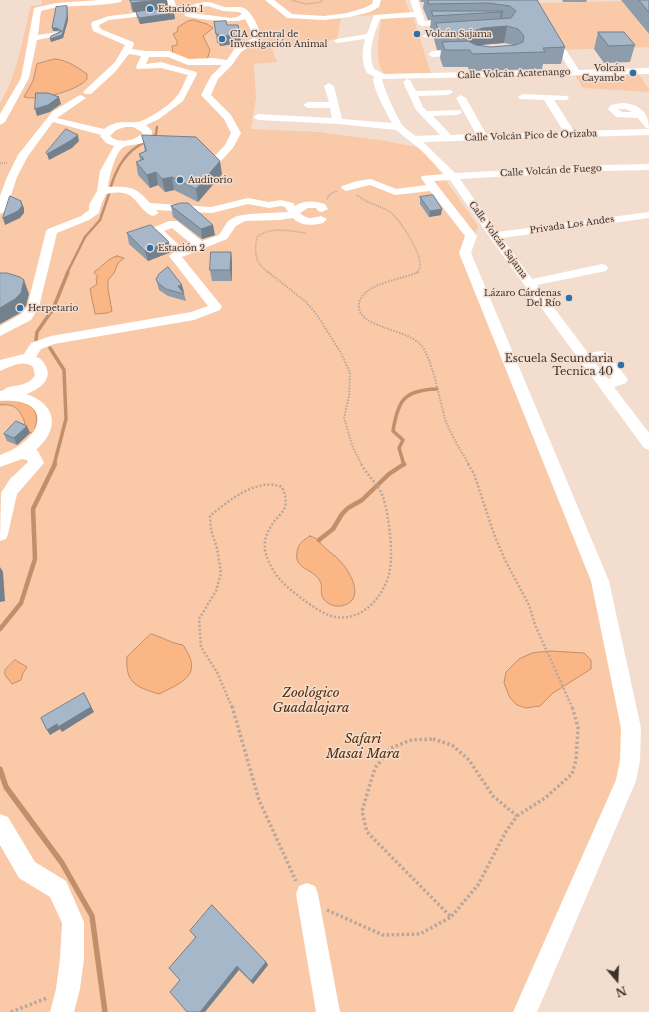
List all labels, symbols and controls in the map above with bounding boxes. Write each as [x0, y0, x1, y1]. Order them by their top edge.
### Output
marker: Estación 1 [145, 4, 155, 14]
place label: Estación 1 [158, 4, 204, 14]
place label: CIA Central de Investigación Animal [230, 29, 327, 50]
marker: Volcán Sajama [412, 29, 422, 39]
place label: Volcán Sajama [425, 29, 492, 39]
marker: CIA Central de Investigación Animal [217, 34, 227, 44]
place label: Volcán Cayambe [582, 63, 625, 84]
street label: Calle Volcán Acatenango [457, 67, 571, 81]
marker: Volcán Cayambe [628, 68, 638, 78]
street label: Calle Volcán Pico de Orizaba [465, 128, 597, 144]
street label: Calle Volcán de Fuego [500, 163, 602, 179]
marker: Auditorio [175, 175, 185, 185]
place label: Auditorio [188, 175, 233, 185]
street label: Calle Volcán Sajama [466, 199, 530, 281]
street label: Privada Los Andes [529, 214, 615, 236]
marker: Estación 2 [145, 243, 155, 253]
place label: Estación 2 [158, 243, 205, 253]
place label: Lázaro Cárdenas Del Río [484, 288, 561, 309]
marker: Lázaro Cárdenas Del Río [564, 293, 574, 303]
marker: Herpetario [15, 303, 25, 313]
place label: Herpetario [28, 303, 78, 313]
place label: Escuela Secundaria Tecnica 40 [505, 352, 613, 378]
marker: Escuela Secundaria Tecnica 40 [616, 360, 626, 370]
park label: Zoológico Guadalajara [273, 685, 349, 716]
park label: Safari Masai Mara [326, 731, 400, 762]
north arrow [597, 960, 637, 1000]
text: N [614, 983, 628, 1000]

